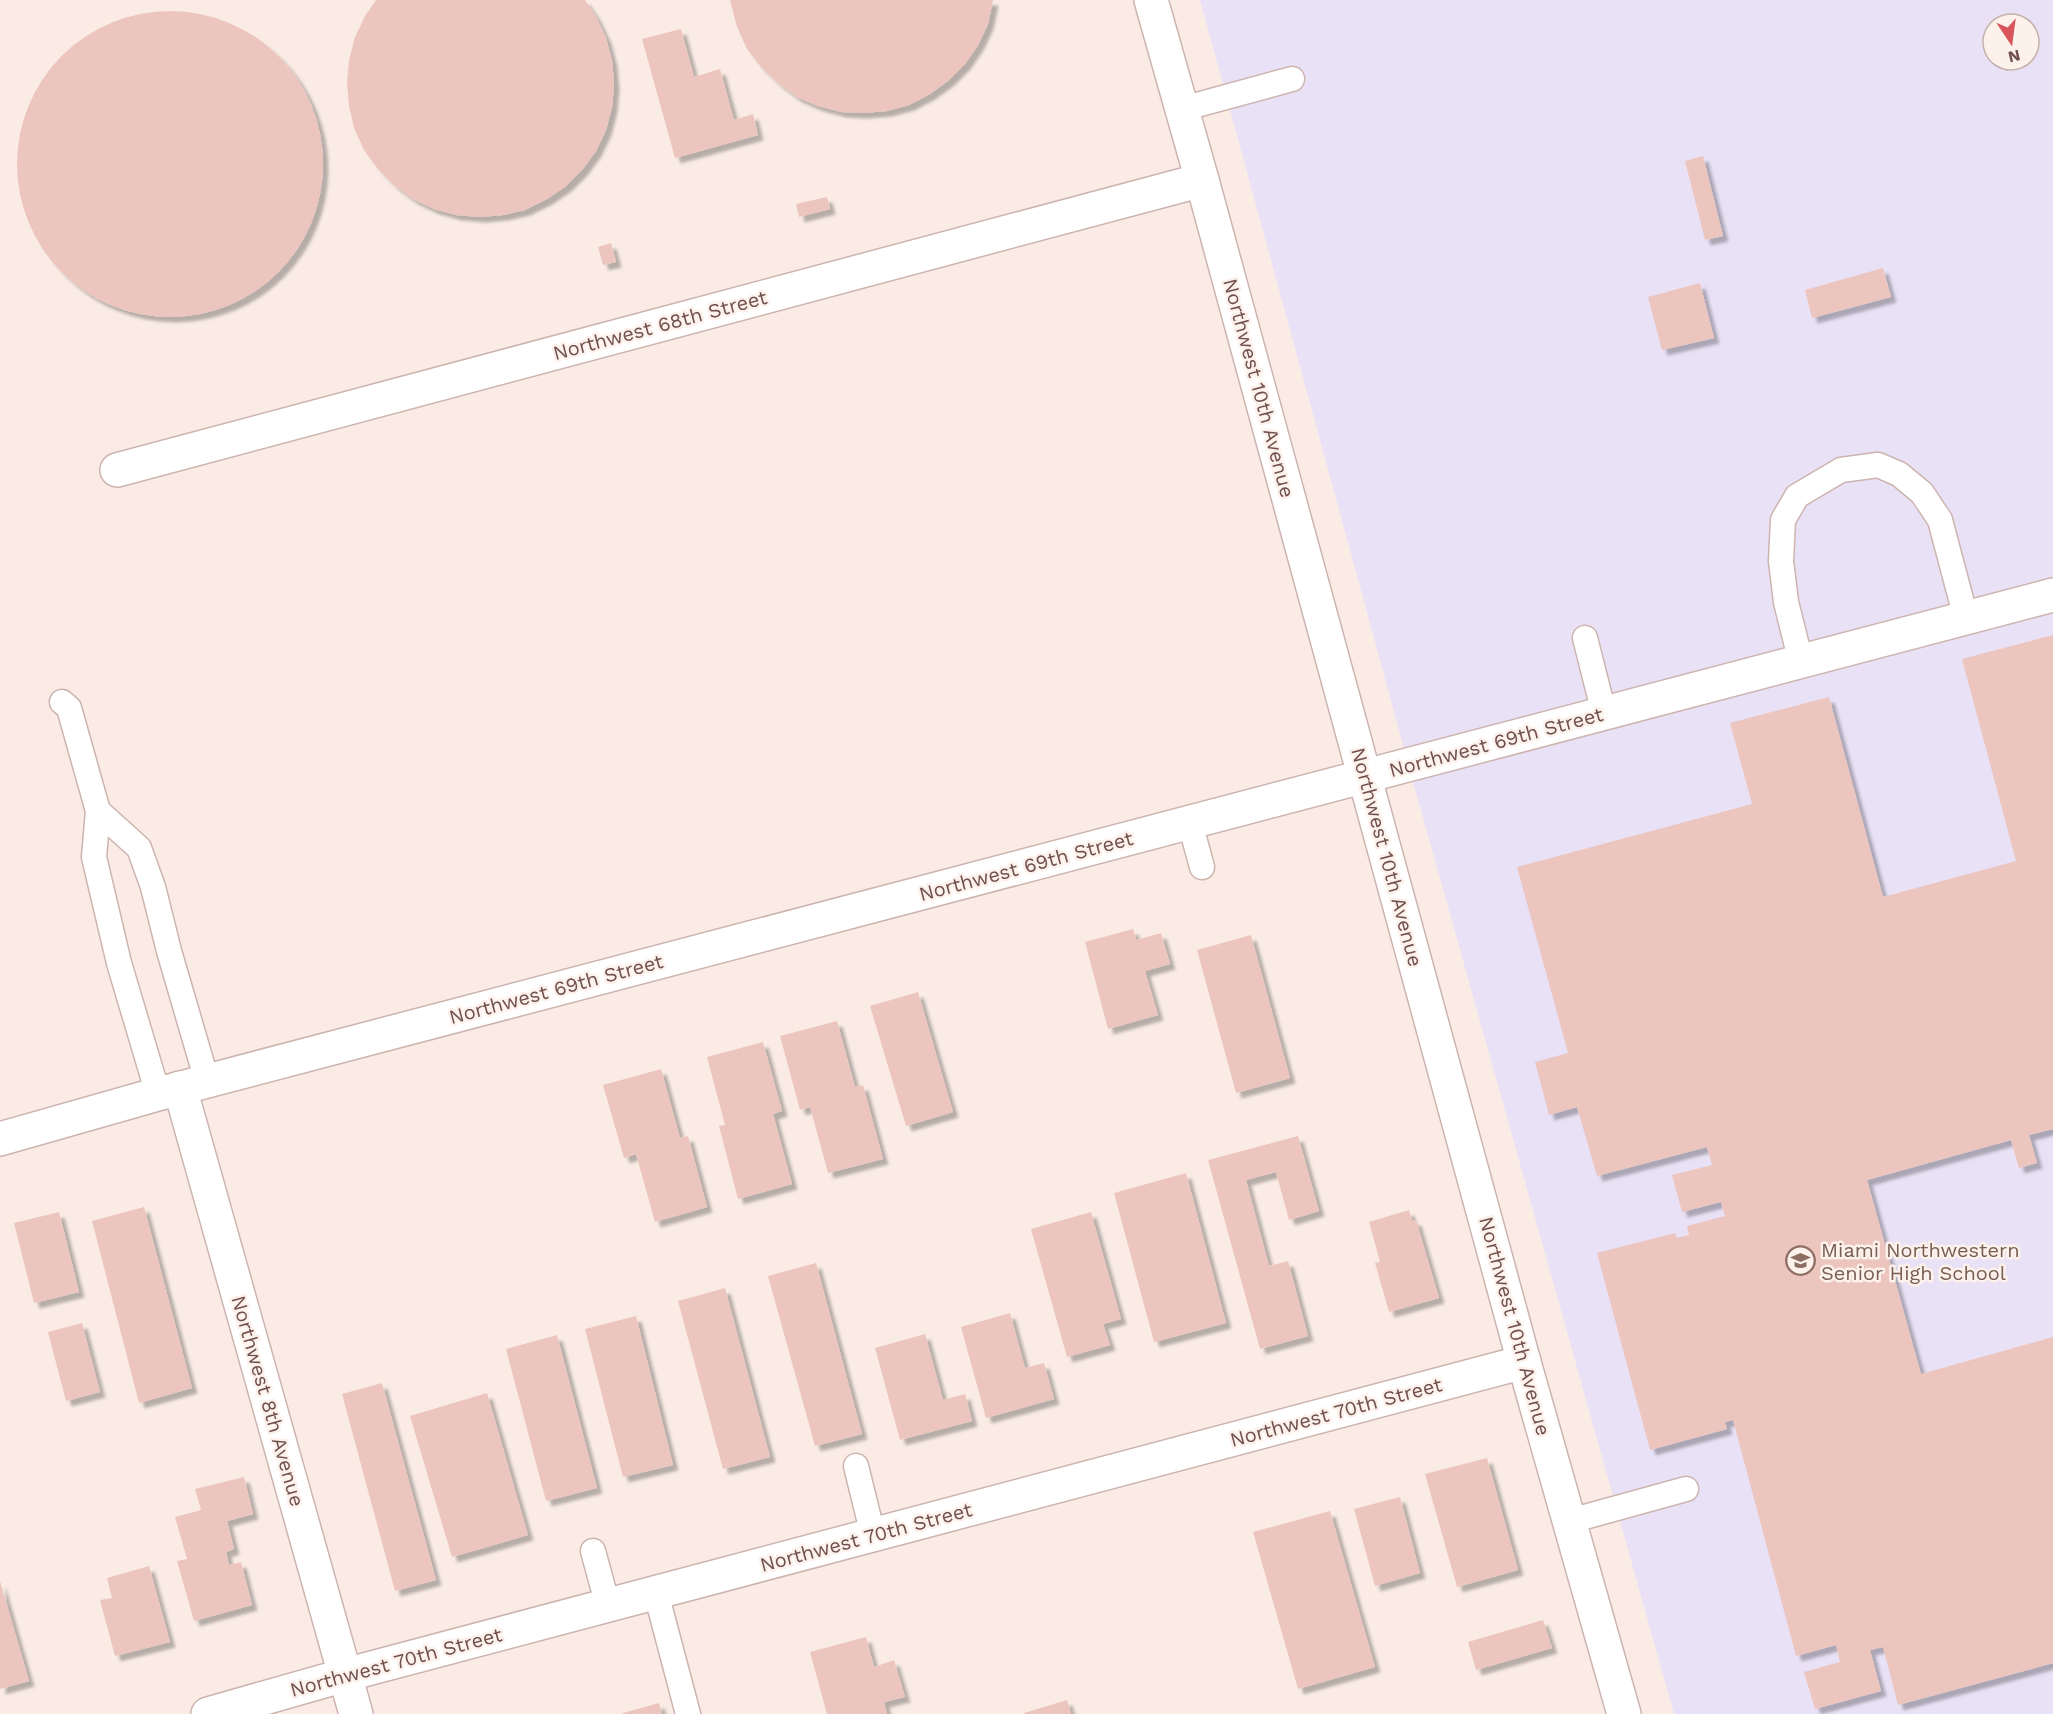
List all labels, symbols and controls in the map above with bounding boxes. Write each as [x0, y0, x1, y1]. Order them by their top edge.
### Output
north arrow [1981, 12, 2041, 72]
text: N [2006, 46, 2022, 67]
street label: Northwest 10th Avenue [1218, 276, 1300, 500]
street label: Northwest 68th Street [550, 285, 770, 365]
street label: Northwest 69th Street [1386, 702, 1606, 782]
street label: Northwest 10th Avenue [1346, 745, 1428, 969]
street label: Northwest 69th Street [916, 826, 1136, 906]
street label: Northwest 69th Street [446, 949, 666, 1029]
street label: Northwest 10th Avenue [1474, 1214, 1556, 1438]
place label: Miami Northwestern Senior High School [1821, 1238, 2020, 1285]
school or university icon: Miami Northwestern Senior High School [1784, 1245, 1816, 1277]
street label: Northwest 8th Avenue [226, 1293, 310, 1509]
street label: Northwest 70th Street [1227, 1372, 1445, 1452]
street label: Northwest 70th Street [757, 1497, 975, 1577]
street label: Northwest 70th Street [287, 1622, 505, 1702]

